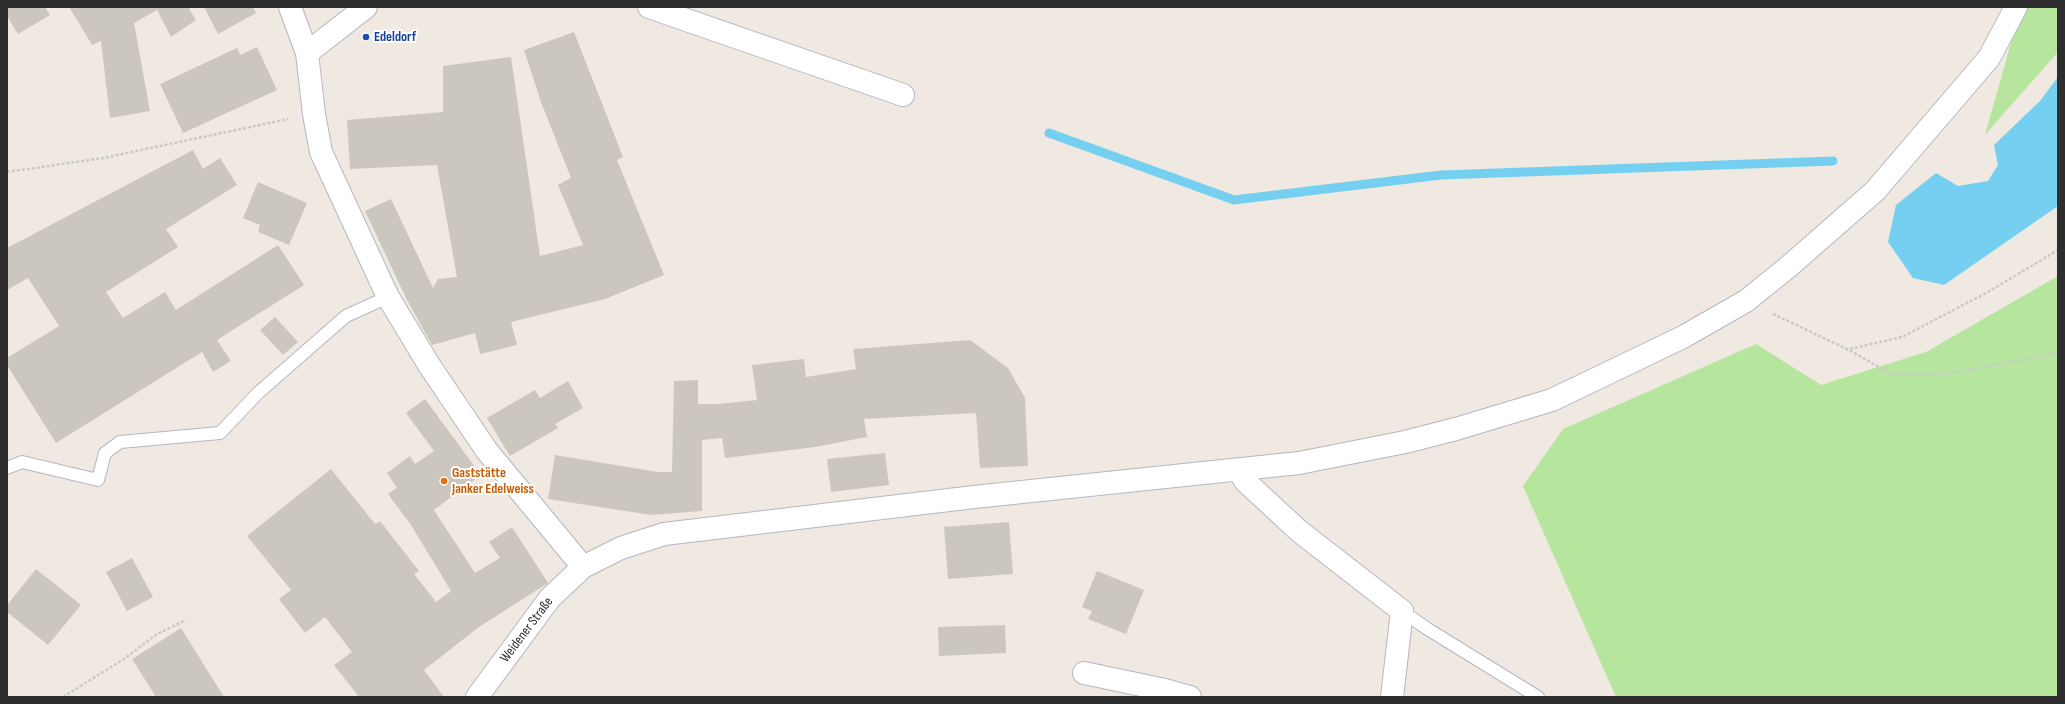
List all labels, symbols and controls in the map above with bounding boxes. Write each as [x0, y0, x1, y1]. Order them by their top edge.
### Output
place label: Edeldorf [374, 29, 416, 45]
marker: Edeldorf [361, 32, 371, 42]
place label: Gaststätte Janker Edelweiss [452, 465, 534, 498]
marker: Gaststätte Janker Edelweiss [439, 476, 449, 486]
street label: Weidener Straße [497, 594, 557, 666]

